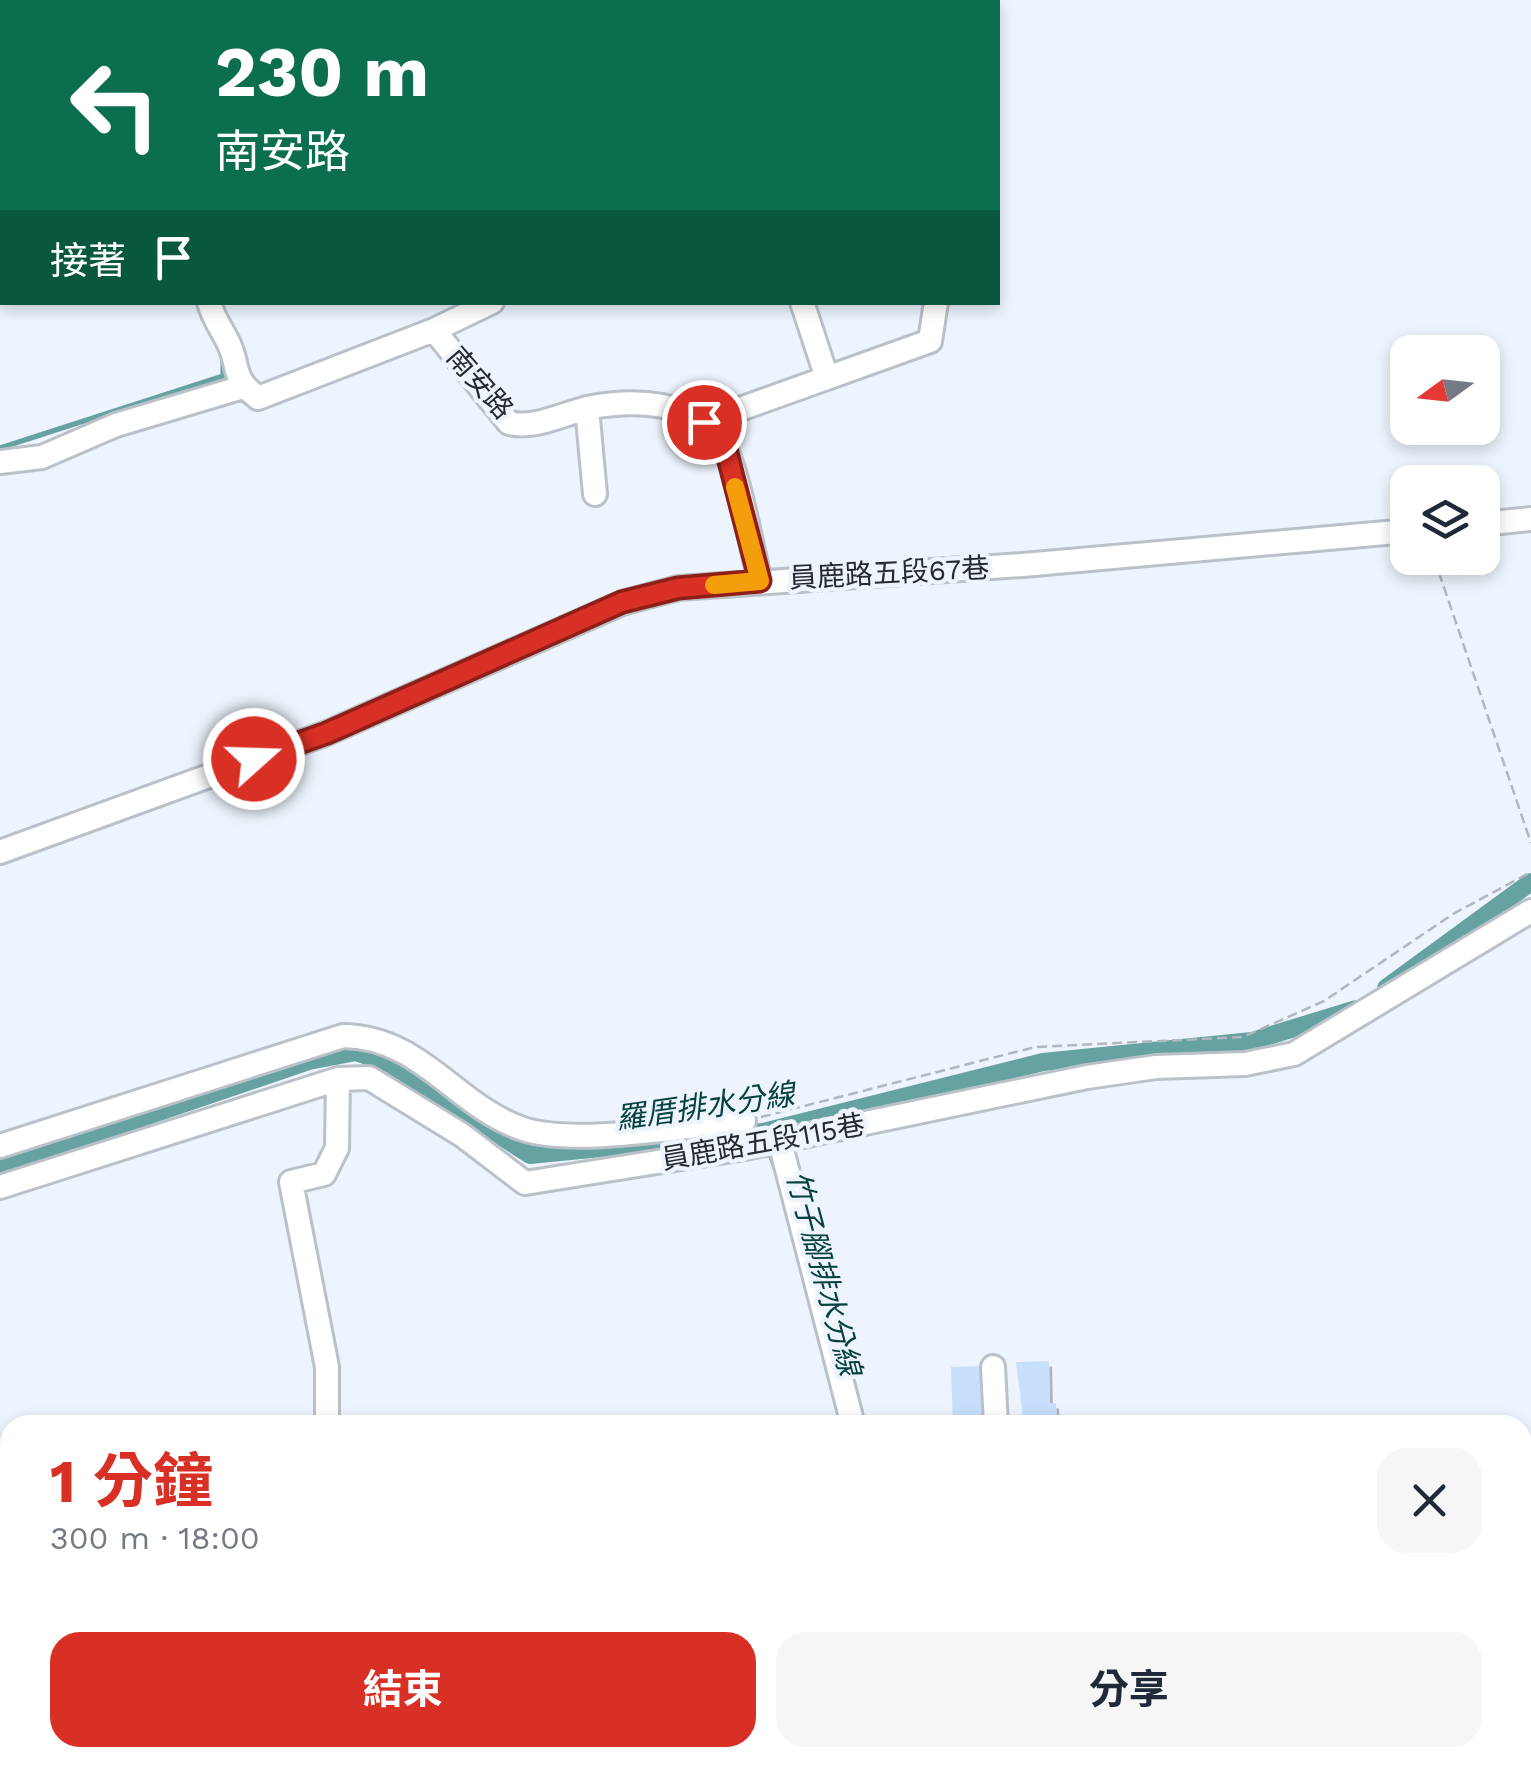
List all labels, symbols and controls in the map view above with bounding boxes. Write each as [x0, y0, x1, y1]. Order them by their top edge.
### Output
text: 230 m [215, 31, 429, 113]
icon: left [50, 40, 180, 170]
text: 南安路 [215, 125, 350, 178]
icon: arrive [146, 230, 201, 285]
text: 接著 [50, 239, 126, 283]
north arrow [1390, 335, 1500, 445]
map controls [1390, 335, 1500, 575]
street label: 南安路 [440, 340, 520, 426]
pin [662, 380, 747, 465]
icon: arrive [677, 395, 732, 450]
button: layers [1390, 465, 1500, 575]
street label: 員鹿路五段67巷 [788, 551, 990, 595]
position arrow [202, 707, 306, 811]
water label: 羅厝排水分線 [613, 1076, 800, 1136]
street label: 員鹿路五段115巷 [659, 1108, 867, 1176]
water label: 竹子腳排水分線 [780, 1167, 869, 1382]
text: 1 分鐘 [50, 1446, 213, 1517]
button: close [1377, 1448, 1482, 1553]
text: 300 m · 18:00 [50, 1519, 260, 1557]
button: 結束 [50, 1632, 756, 1747]
button: 分享 [776, 1632, 1482, 1747]

